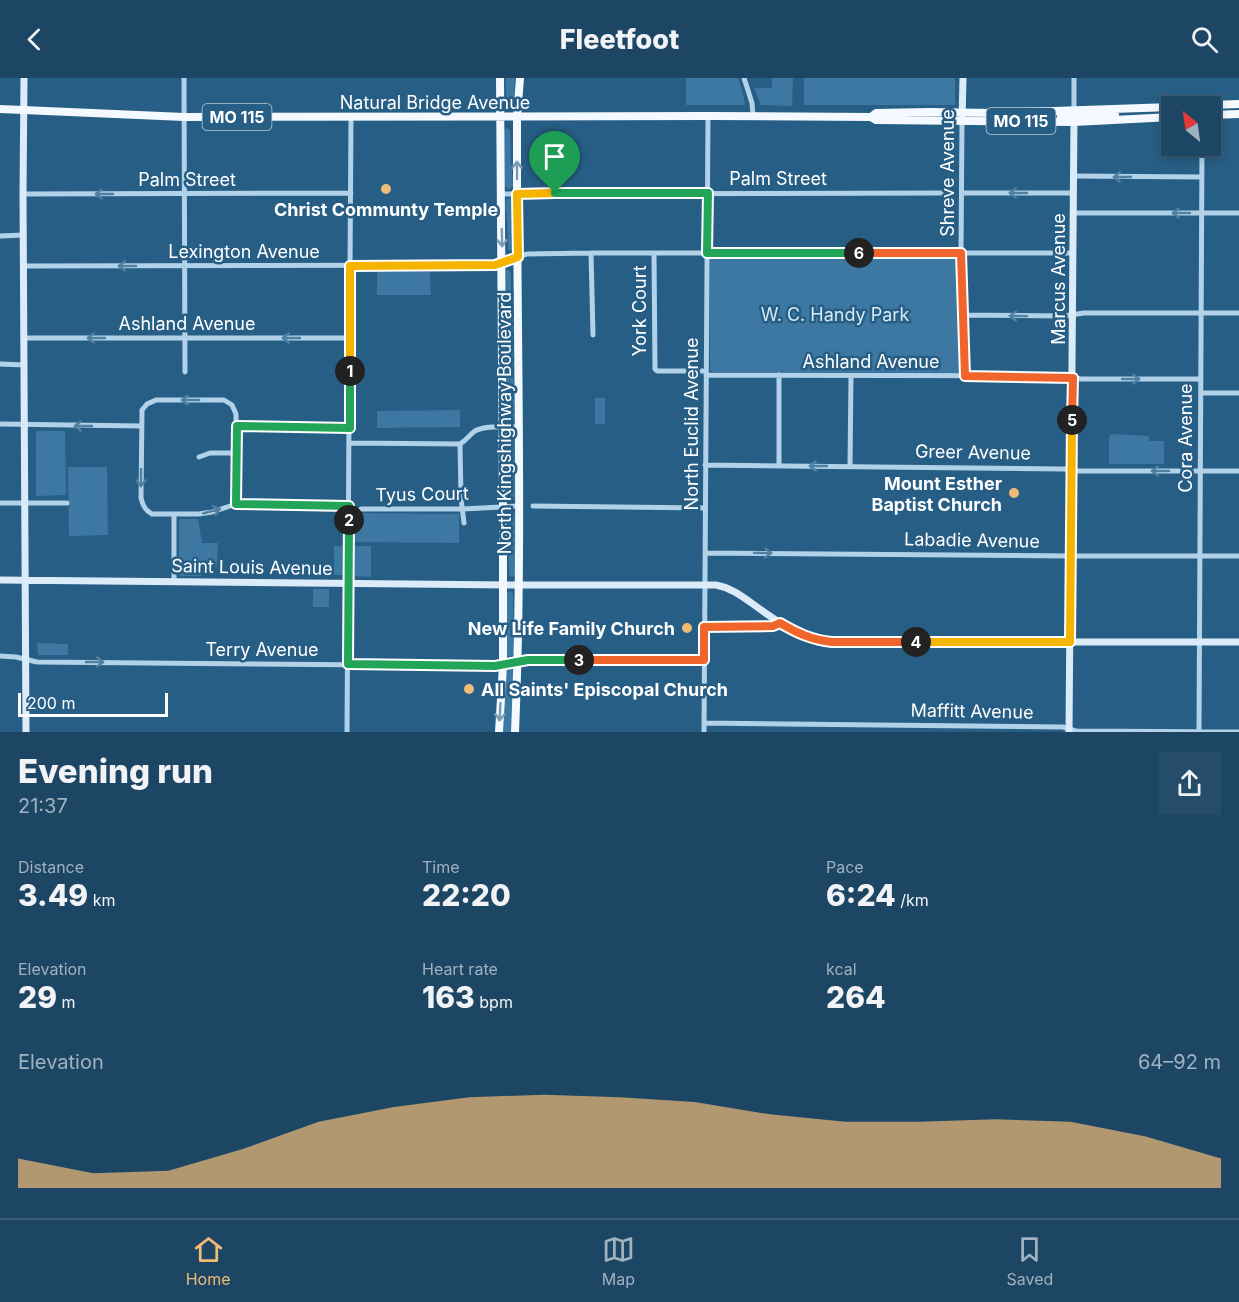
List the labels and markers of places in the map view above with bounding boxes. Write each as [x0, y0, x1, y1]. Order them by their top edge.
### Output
pin [529, 131, 580, 193]
marker: Christ Communty Temple [379, 182, 393, 196]
place label: Christ Communty Temple [274, 199, 498, 220]
pin: 6 [844, 238, 874, 268]
pin: 1 [335, 356, 365, 386]
pin: 5 [1057, 405, 1087, 435]
place label: Mount Esther Baptist Church [871, 473, 1002, 515]
marker: Mount Esther Baptist Church [1007, 486, 1021, 500]
pin: 2 [334, 505, 364, 535]
place label: New Life Family Church [468, 618, 675, 639]
marker: New Life Family Church [680, 621, 694, 635]
pin: 4 [901, 627, 931, 657]
pin: 3 [564, 645, 594, 675]
place label: All Saints' Episcopal Church [481, 679, 728, 700]
marker: All Saints' Episcopal Church [462, 682, 476, 696]

